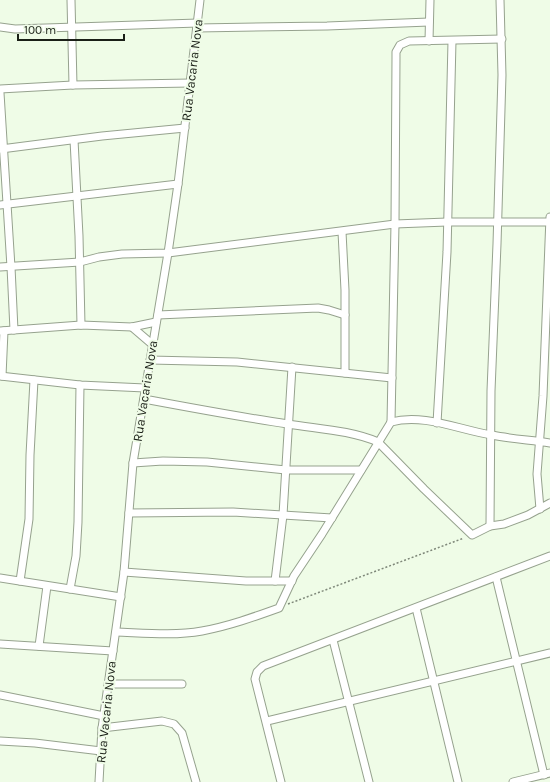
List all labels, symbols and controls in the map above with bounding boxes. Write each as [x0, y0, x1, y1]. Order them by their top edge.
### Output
scale bar [18, 16, 124, 42]
street label: Rua Vacaria Nova [178, 18, 206, 122]
text: 100 m [24, 23, 56, 37]
street label: Rua Vacaria Nova [130, 339, 160, 443]
street label: Rua Vacaria Nova [93, 660, 119, 764]

